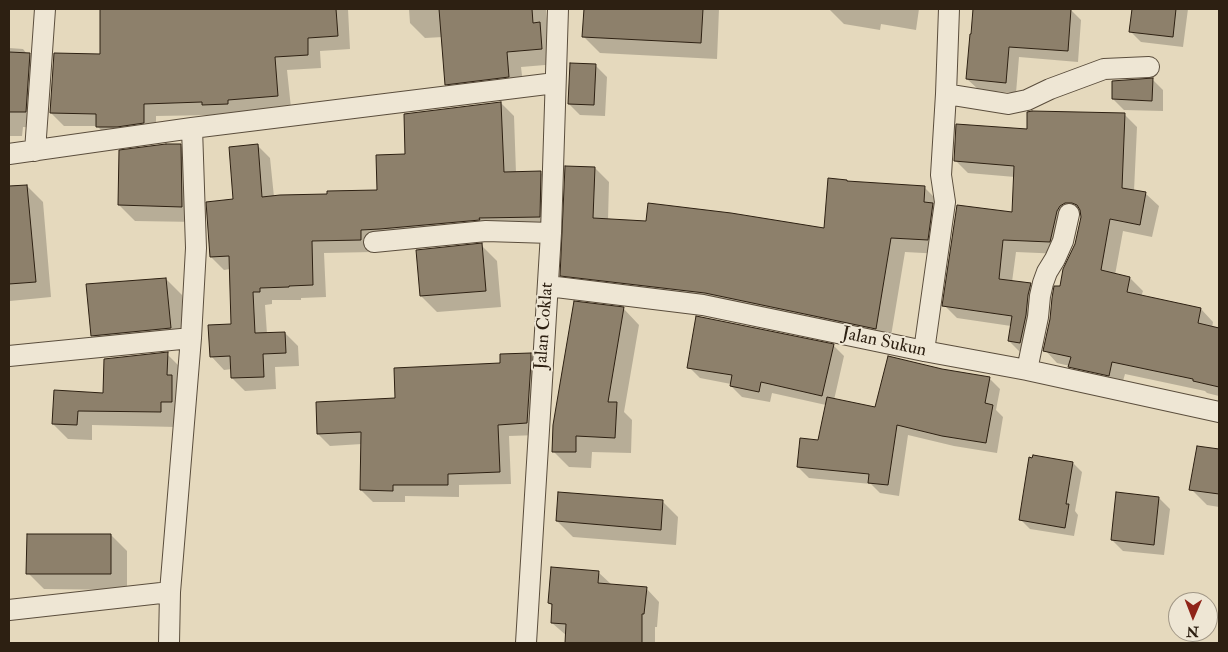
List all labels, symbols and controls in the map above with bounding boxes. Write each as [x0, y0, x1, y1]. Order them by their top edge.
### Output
street label: Jalan Coklat [531, 282, 559, 370]
street label: Jalan Sukun [840, 324, 928, 362]
north arrow [1168, 592, 1218, 642]
text: N [1186, 623, 1199, 640]

